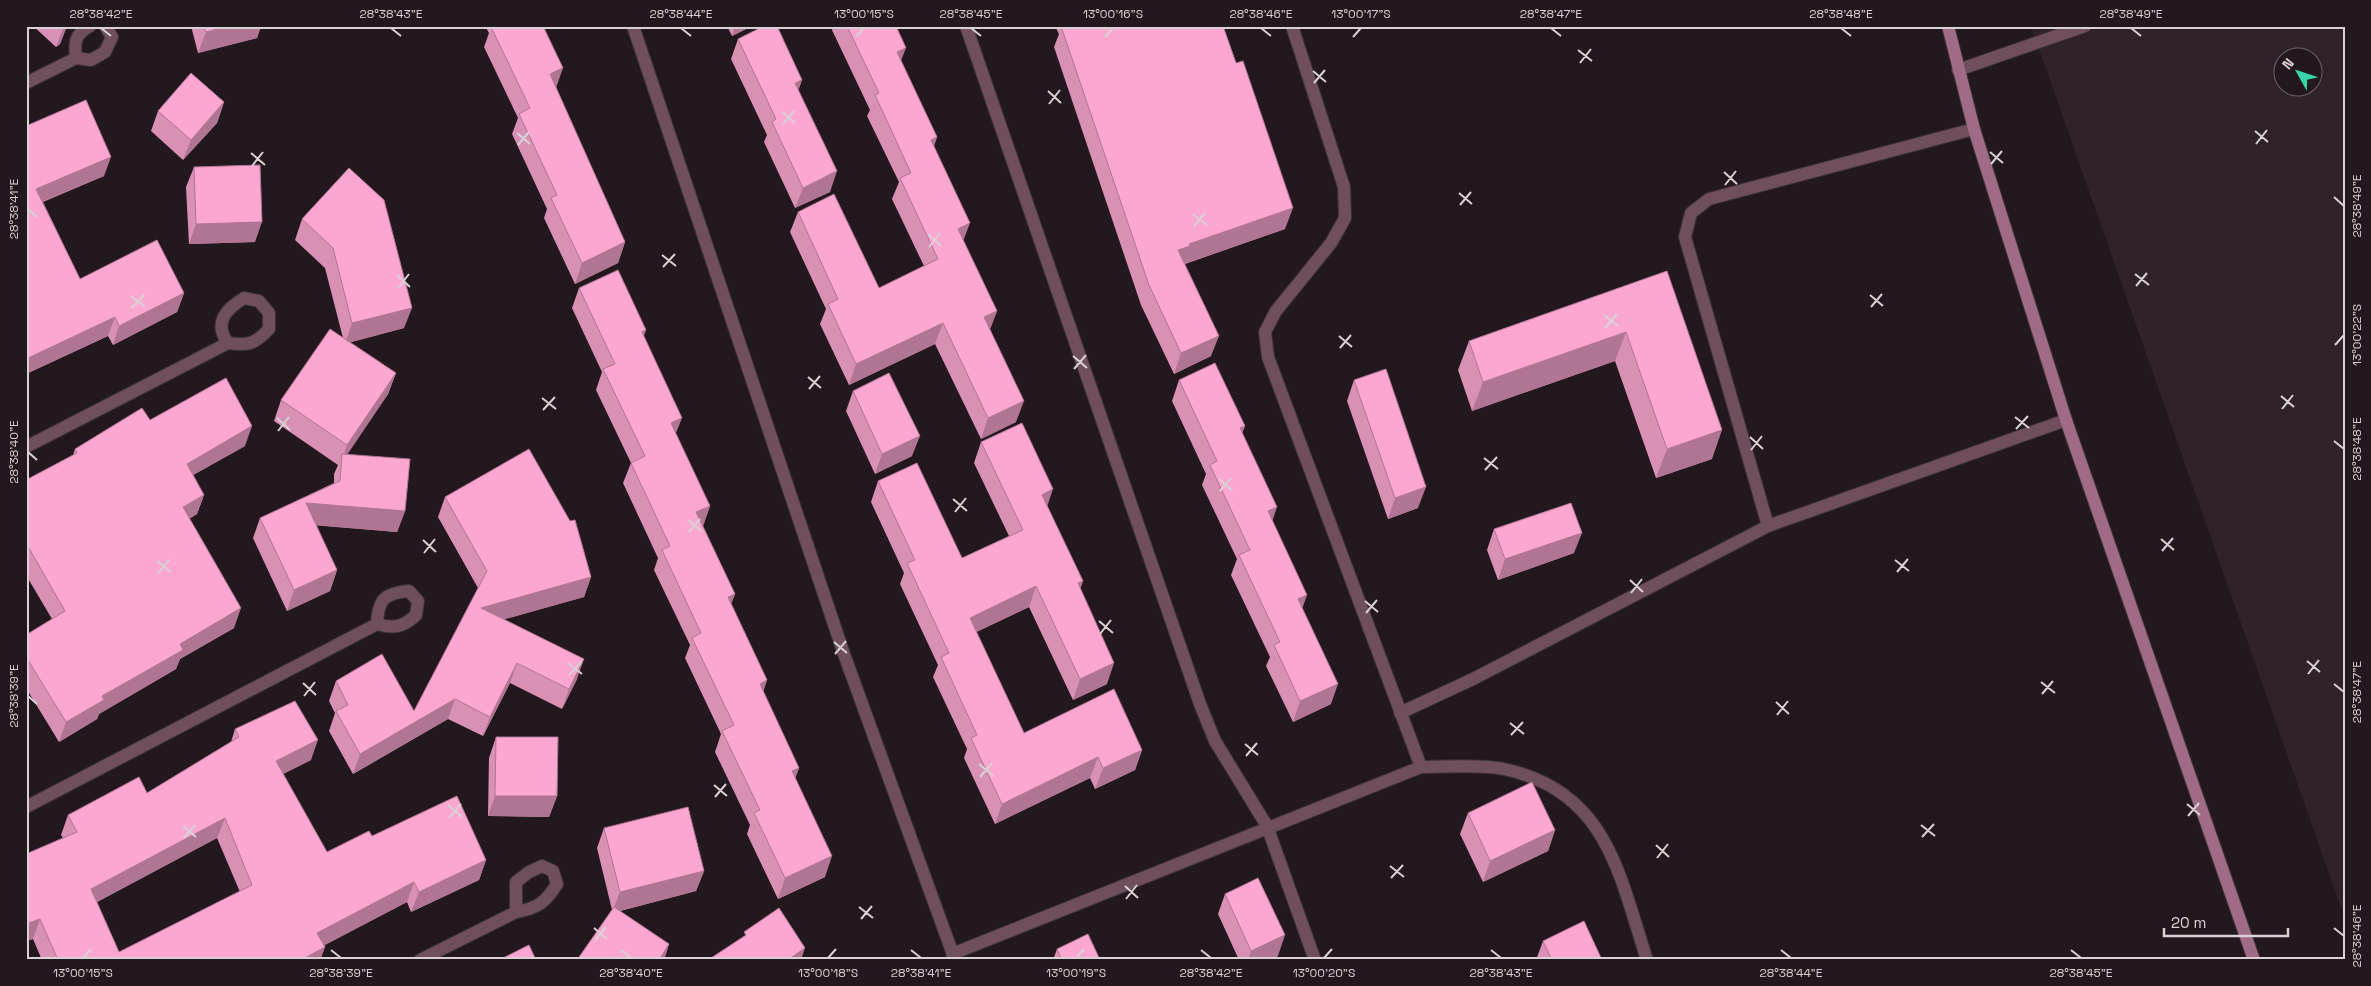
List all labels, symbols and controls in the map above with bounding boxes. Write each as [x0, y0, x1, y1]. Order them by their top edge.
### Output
text: 28°38'42"E [69, 6, 133, 22]
text: 28°38'43"E [359, 6, 423, 22]
text: 28°38'44"E [650, 6, 713, 22]
text: 13°00'15"S [834, 6, 894, 22]
text: 28°38'45"E [939, 6, 1003, 22]
text: 13°00'16"S [1083, 6, 1143, 22]
text: 28°38'46"E [1229, 6, 1293, 22]
text: 13°00'17"S [1331, 6, 1391, 22]
text: 28°38'47"E [1520, 6, 1582, 22]
text: 28°38'48"E [1809, 6, 1873, 22]
text: 28°38'49"E [2099, 6, 2163, 22]
north arrow [2274, 48, 2324, 98]
text: N [2278, 54, 2298, 73]
text: 28°38'49"E [2349, 174, 2365, 238]
text: 28°38'41"E [6, 178, 22, 239]
text: 13°00'22"S [2349, 304, 2365, 366]
text: 28°38'48"E [2349, 417, 2365, 481]
text: 28°38'40"E [6, 420, 22, 484]
text: 28°38'47"E [2349, 661, 2365, 723]
text: 28°38'39"E [6, 664, 22, 728]
text: 28°38'46"E [2349, 904, 2365, 968]
scale bar [2164, 906, 2287, 938]
text: 20 m [2171, 913, 2206, 932]
text: 13°00'15"S [53, 965, 113, 981]
text: 28°38'39"E [309, 965, 373, 981]
text: 28°38'40"E [599, 965, 663, 981]
text: 13°00'18"S [798, 965, 858, 981]
text: 28°38'41"E [891, 965, 952, 981]
text: 13°00'19"S [1046, 965, 1106, 981]
text: 28°38'42"E [1179, 965, 1243, 981]
text: 13°00'20"S [1293, 965, 1355, 981]
text: 28°38'43"E [1469, 965, 1533, 981]
text: 28°38'44"E [1760, 965, 1823, 981]
text: 28°38'45"E [2049, 965, 2113, 981]

